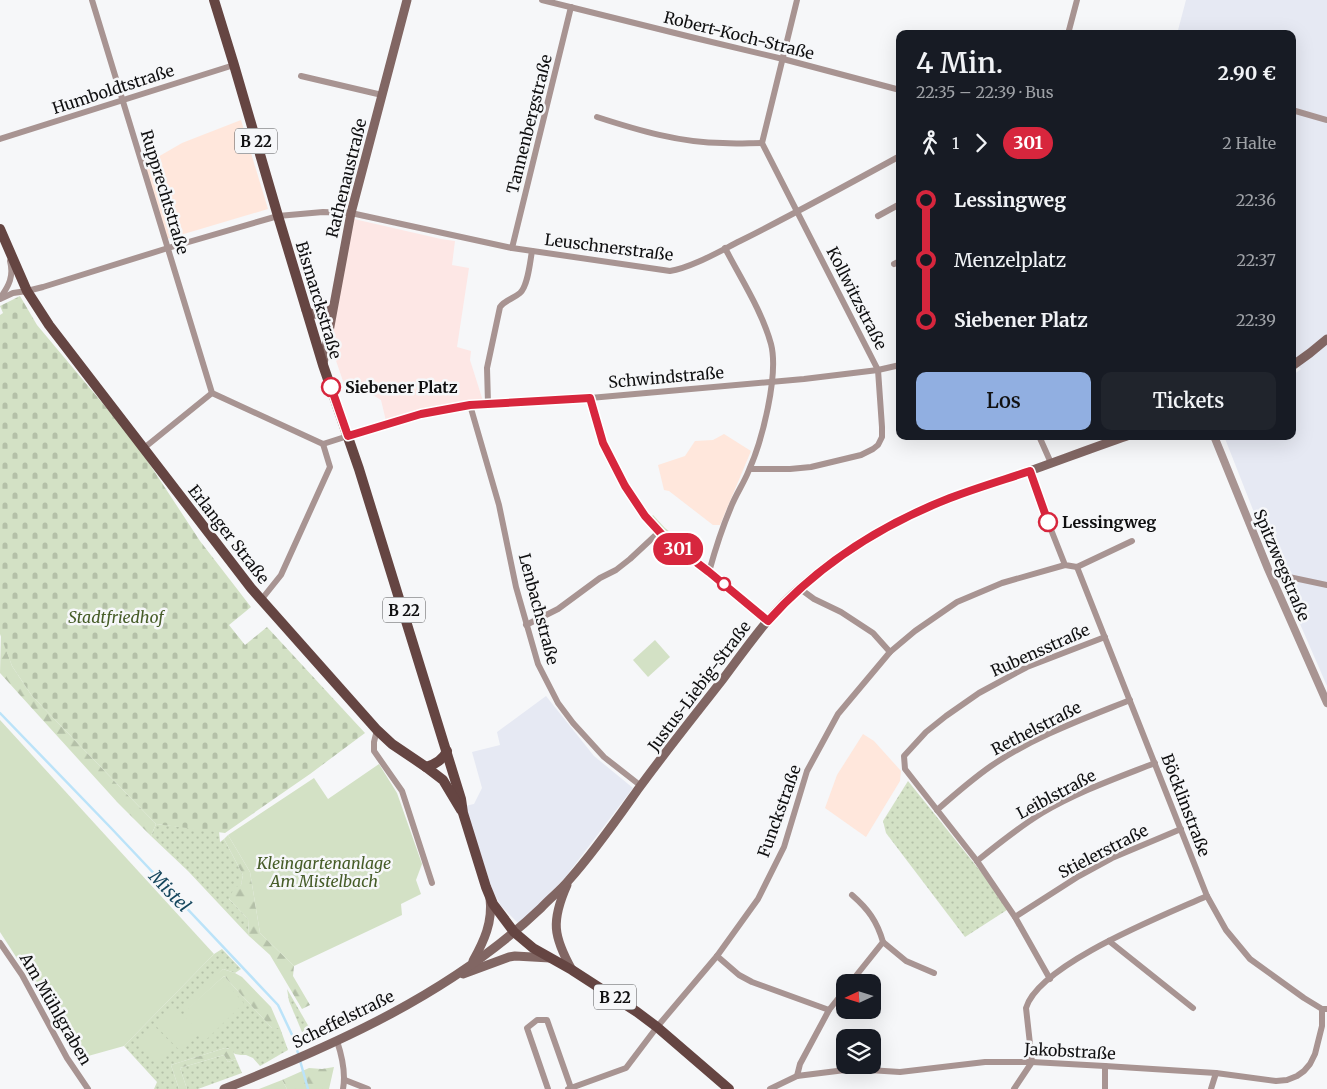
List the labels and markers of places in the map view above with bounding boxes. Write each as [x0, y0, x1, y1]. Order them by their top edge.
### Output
marker: Siebener Platz [321, 377, 341, 397]
place label: Siebener Platz [345, 377, 458, 397]
marker: Lessingweg [1038, 512, 1058, 532]
place label: Lessingweg [1062, 512, 1156, 532]
unlabelled marker [717, 577, 731, 591]

